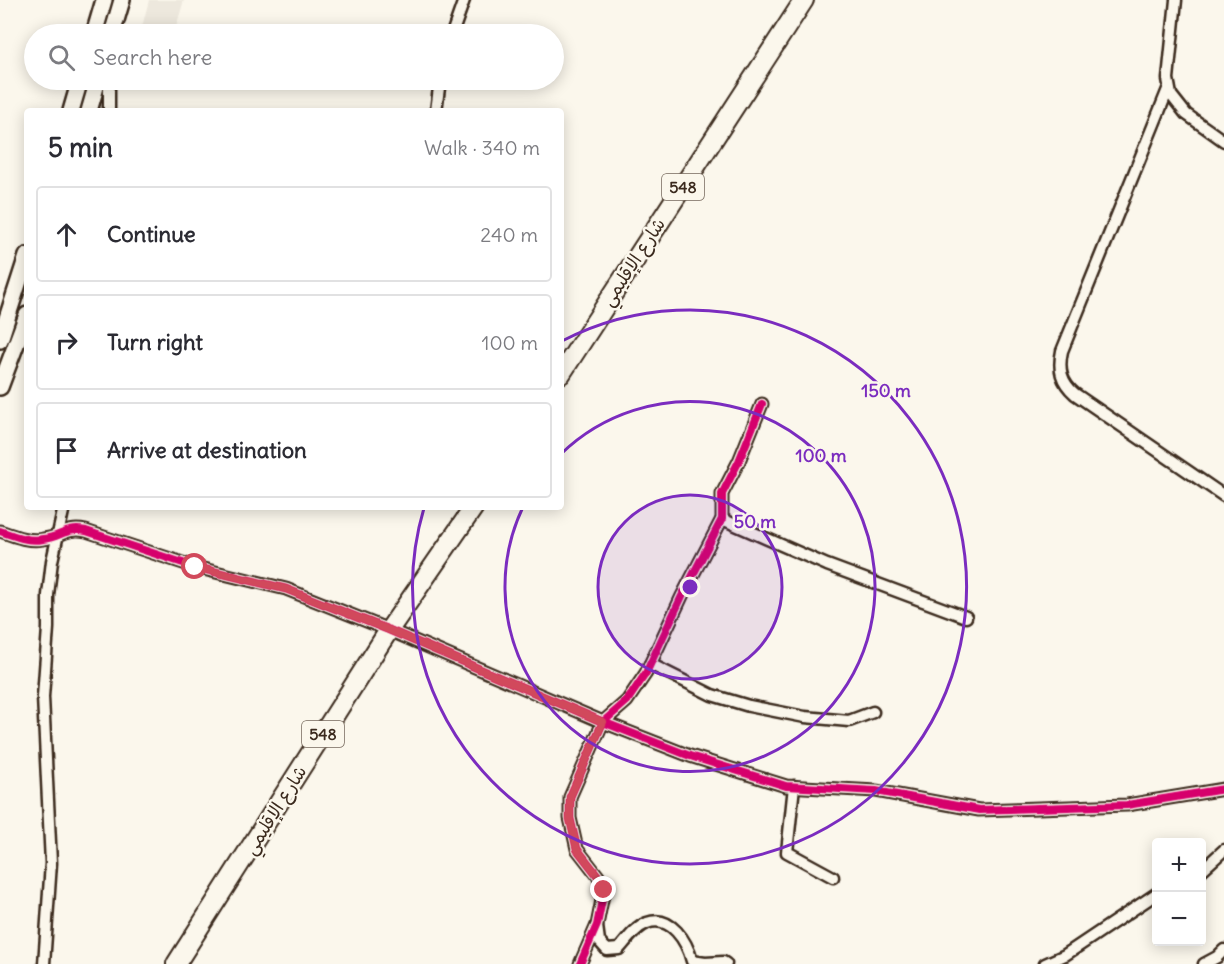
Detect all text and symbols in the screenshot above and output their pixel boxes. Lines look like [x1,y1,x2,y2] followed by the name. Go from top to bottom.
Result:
[24,24,564,90] search box
[45,41,78,74] icon: search
[93,43,212,71] text: Search here
[48,131,113,164] text: 5 min
[424,135,540,160] text: Walk · 340 m
[662,174,704,200] road number: 548
[596,213,674,313] street label: شارع الإقليمي
[50,218,83,251] icon: ahead
[107,220,196,248] text: Continue
[480,222,538,247] text: 240 m
[50,326,83,359] icon: right
[107,328,203,356] text: Turn right
[481,330,538,355] text: 100 m
[861,379,911,402] text: 150 m
[50,434,83,467] icon: arrive
[107,436,307,464] text: Arrive at destination
[796,444,847,467] text: 100 m
[734,510,776,533] text: 50 m
[181,553,207,579] route start
[680,577,700,597] centre of rings
[302,721,344,747] road number: 548
[239,761,316,861] street label: شارع الإقليمي
[1152,838,1206,946] map controls
[1152,838,1206,892] button: +
[590,876,616,902] route end
[1152,892,1206,946] button: −

